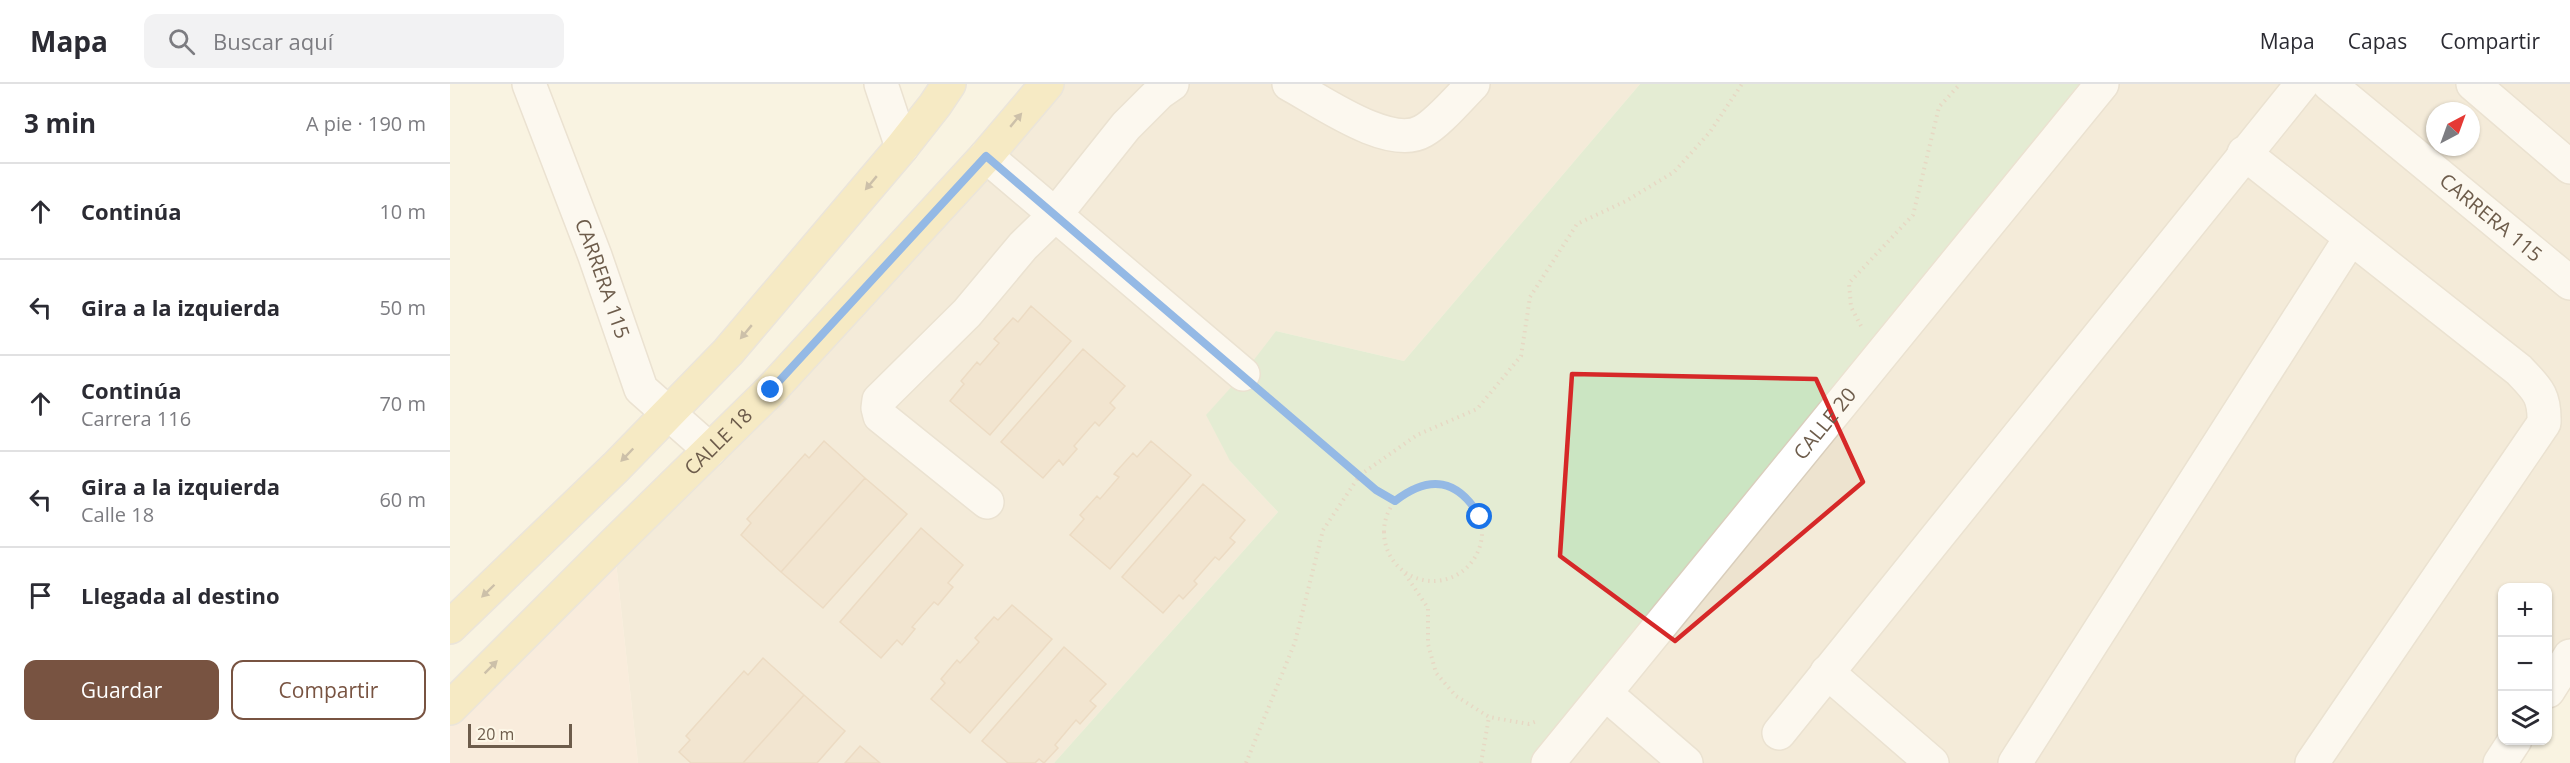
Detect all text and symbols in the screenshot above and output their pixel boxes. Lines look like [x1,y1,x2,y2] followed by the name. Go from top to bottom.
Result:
[144,14,564,68] search box
[30,22,108,60] text: Mapa
[165,25,198,58] icon: search
[213,26,333,56] text: Buscar aquí
[2260,27,2315,55] text: Mapa
[2348,27,2407,55] text: Capas
[2440,27,2540,55] text: Compartir
[2426,102,2480,156] north arrow
[24,105,96,141] text: 3 min
[306,110,426,137] text: A pie · 190 m
[1010,112,1023,128] one-way arrow
[2434,167,2548,268] street label: CARRERA 115
[865,175,878,191] one-way arrow
[24,195,57,228] icon: ahead
[81,196,182,226] text: Continúa
[379,198,426,225] text: 10 m
[569,215,637,342] street label: CARRERA 115
[24,291,57,324] icon: left
[81,292,280,322] text: Gira a la izquierda
[379,294,426,321] text: 50 m
[739,324,752,340] one-way arrow
[81,375,182,405] text: Continúa
[757,376,783,402] route end
[1787,382,1862,465] street label: CALLE 20
[24,387,57,420] icon: ahead
[379,390,426,417] text: 70 m
[678,402,758,481] street label: CALLE 18
[81,405,191,432] text: Carrera 116
[621,447,635,461] one-way arrow
[81,471,280,501] text: Gira a la izquierda
[24,483,57,516] icon: left
[379,486,426,513] text: 60 m
[81,501,154,528] text: Calle 18
[1466,503,1492,529] route start
[24,579,57,612] icon: arrive
[81,580,280,610] text: Llegada al destino
[481,583,495,597] one-way arrow
[2498,583,2552,745] map controls
[2498,583,2552,637] button: +
[2498,637,2552,691] button: −
[24,660,219,720] button: Guardar
[231,660,426,720] button: Compartir
[484,660,498,674] one-way arrow
[2498,691,2552,745] button: layers
[468,721,572,748] scale bar
[477,723,514,745] text: 20 m

